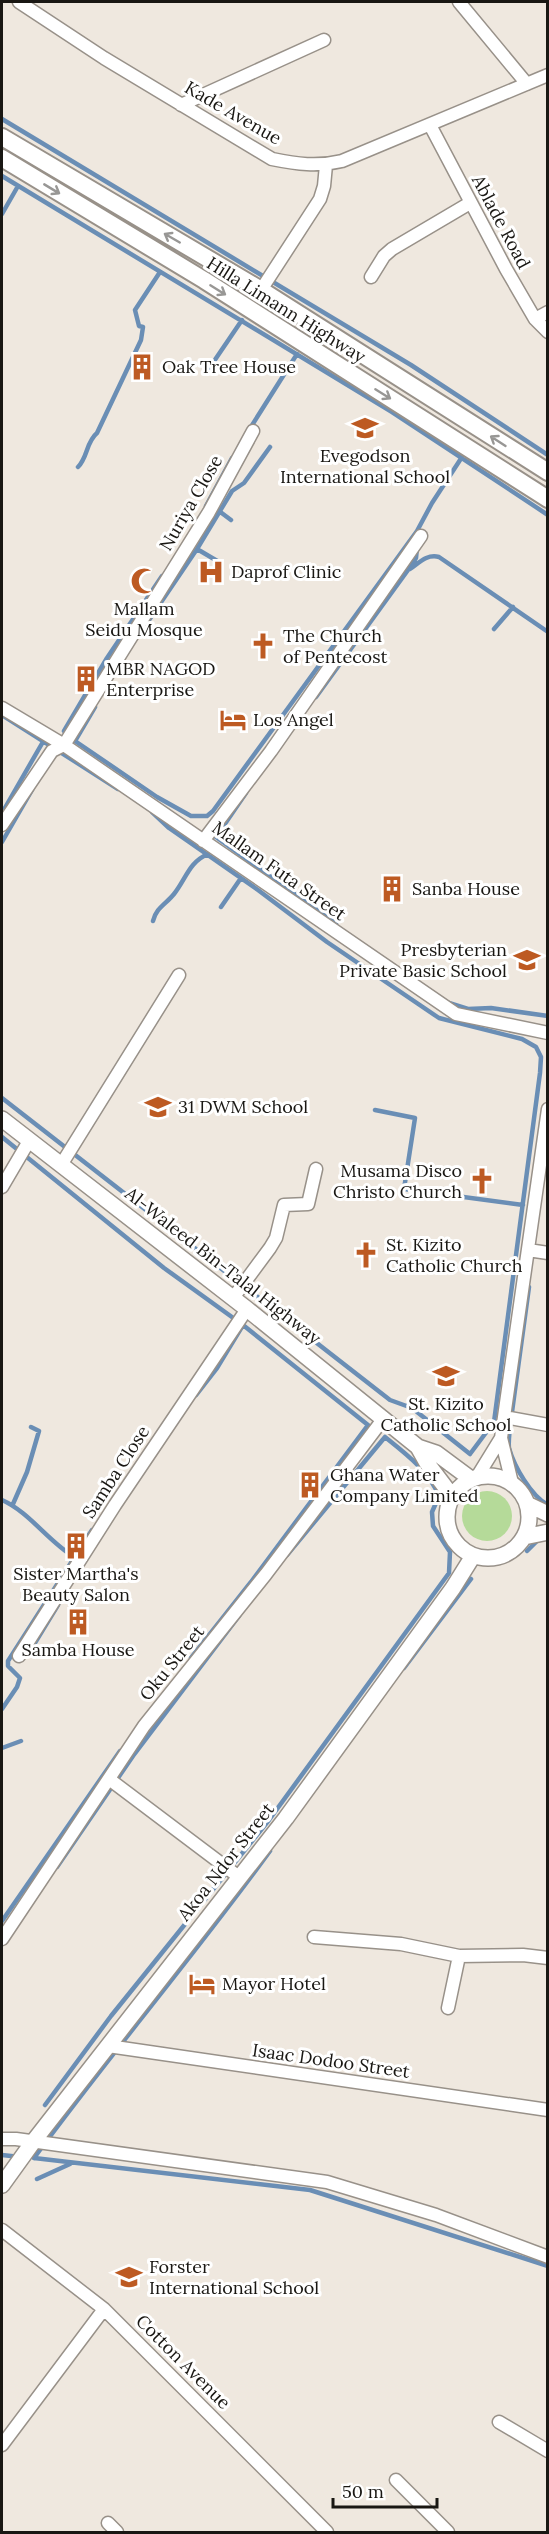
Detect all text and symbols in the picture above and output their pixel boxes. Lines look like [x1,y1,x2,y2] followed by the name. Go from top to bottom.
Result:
[181,76,286,150] street label: Kade Avenue
[467,170,536,273] street label: Ablade Road
[43,183,60,195] one-way arrow
[164,232,181,244] one-way arrow
[203,251,370,368] street label: Hilla Limann Highway
[209,284,226,296] one-way arrow
[127,352,157,382] building icon: Oak Tree House
[162,355,296,378] place label: Oak Tree House
[374,389,391,401] one-way arrow
[350,413,380,443] school or university icon: Evegodson International School
[490,435,507,447] one-way arrow
[280,444,450,488] place label: Evegodson International School
[154,451,227,555] street label: Nuriya Close
[196,557,226,587] hospital icon: Daprof Clinic
[231,560,341,583] place label: Daprof Clinic
[129,566,159,596] mosque icon: Mallam Seidu Mosque
[85,597,203,641] place label: Mallam Seidu Mosque
[283,624,387,668] place label: The Church of Pentecost
[248,631,278,661] church icon: The Church of Pentecost
[106,657,216,701] place label: MBR NAGOD Enterprise
[71,664,101,694] building icon: MBR NAGOD Enterprise
[218,705,248,735] hotel icon: Los Angel
[253,708,334,731] place label: Los Angel
[208,816,351,925] street label: Mallam Futa Street
[377,874,407,904] building icon: Sanba House
[412,877,520,900] place label: Sanba House
[339,938,507,982] place label: Presbyterian Private Basic School
[512,945,542,975] school or university icon: Presbyterian Private Basic School
[143,1092,173,1122] school or university icon: 31 DWM School
[178,1095,308,1118] place label: 31 DWM School
[333,1159,462,1203] place label: Musama Disco Christo Church
[467,1166,497,1196] church icon: Musama Disco Christo Church
[120,1181,326,1350] street label: Al-Waleed Bin-Talal Highway
[386,1233,523,1277] place label: St. Kizito Catholic Church
[351,1240,381,1270] church icon: St. Kizito Catholic Church
[431,1361,461,1391] school or university icon: St. Kizito Catholic School
[381,1392,512,1436] place label: St. Kizito Catholic School
[77,1421,154,1523] street label: Samba Close
[330,1463,479,1507] place label: Ghana Water Company Limited
[295,1470,325,1500] building icon: Ghana Water Company Limited
[61,1531,91,1561] building icon: Sister Martha's Beauty Salon
[13,1562,139,1606] place label: Sister Martha's Beauty Salon
[63,1607,93,1637] building icon: Samba House
[134,1620,209,1705] street label: Oku Street
[21,1638,135,1661] place label: Samba House
[172,1798,279,1926] street label: Akoa Ndor Street
[187,1969,217,1999] hotel icon: Mayor Hotel
[222,1972,326,1995] place label: Mayor Hotel
[251,2038,411,2083] street label: Isaac Dodoo Street
[149,2255,319,2299] place label: Forster International School
[114,2262,144,2292] school or university icon: Forster International School
[131,2309,236,2414] street label: Cotton Avenue
[333,2471,436,2509] scale bar
[342,2480,384,2503] text: 50 m

